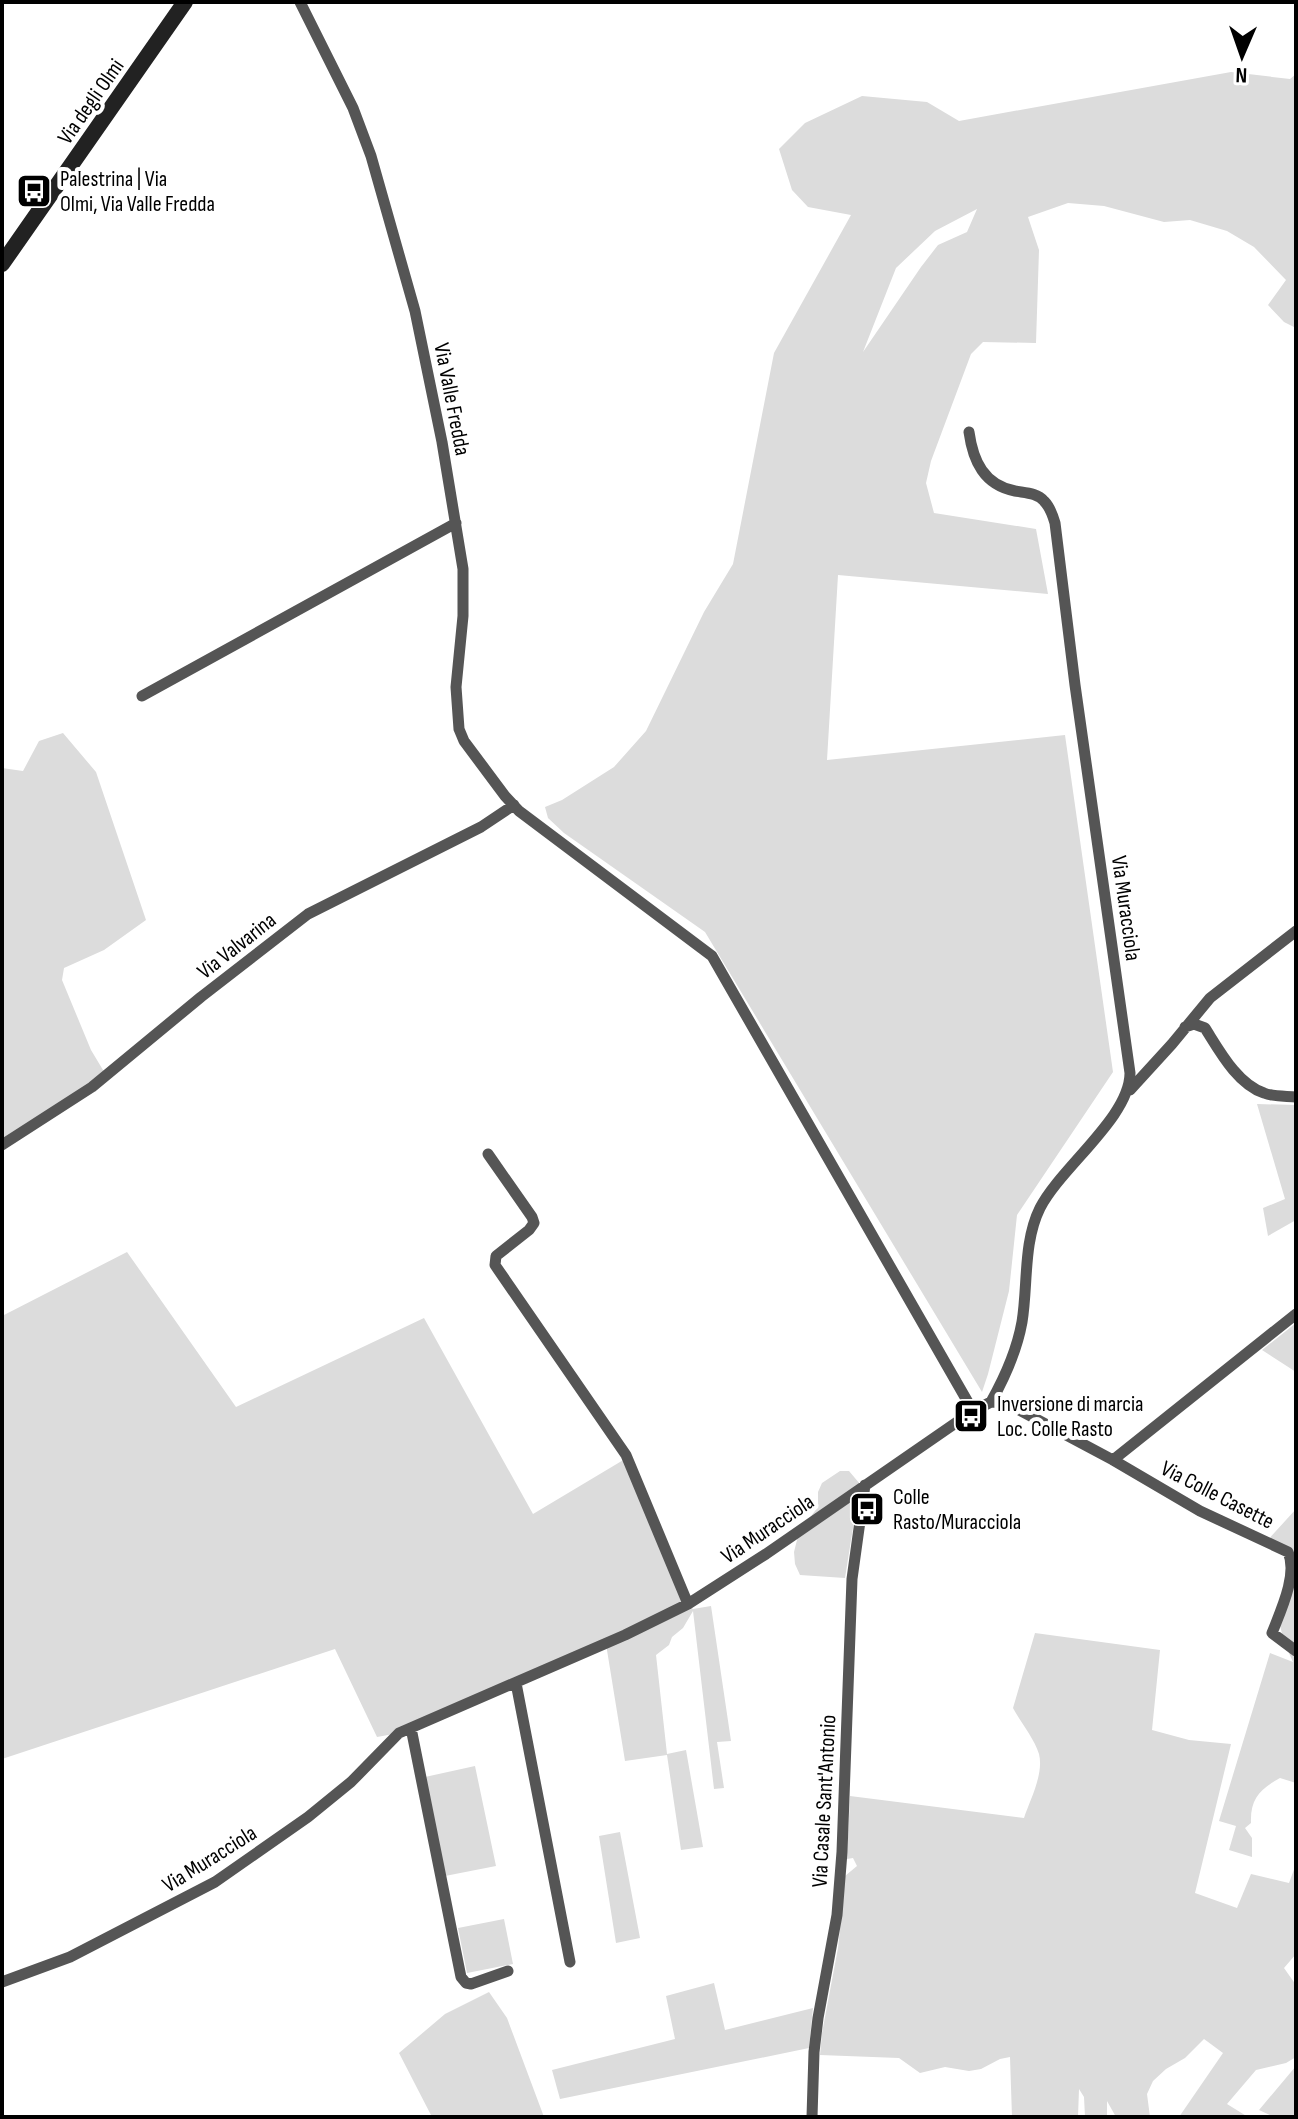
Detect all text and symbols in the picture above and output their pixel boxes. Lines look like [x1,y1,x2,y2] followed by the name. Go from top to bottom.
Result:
[1202,16,1282,96] north arrow
[52,54,130,150] street label: Via degli Olmi
[1235,61,1248,88] text: N
[60,166,215,218] place label: Palestrina | Via Olmi, Via Valle Fredda
[15,172,53,210] bus stop icon: Palestrina | Via Olmi, Via Valle Fredda
[427,341,476,458] street label: Via Valle Fredda
[1105,854,1146,963] street label: Via Muracciola
[192,907,282,985] street label: Via Valvarina
[997,1391,1144,1443] place label: Inversione di marcia Loc. Colle Rasto
[952,1397,990,1435] bus stop icon: Inversione di marcia Loc. Colle Rasto
[1156,1455,1279,1535] street label: Via Colle Casette
[893,1484,1021,1536] place label: Colle Rasto/Muracciola
[716,1488,819,1570] street label: Via Muracciola
[848,1490,886,1528] bus stop icon: Colle Rasto/Muracciola
[806,1714,843,1888] street label: Via Casale Sant'Antonio
[158,1820,262,1899] street label: Via Muracciola

